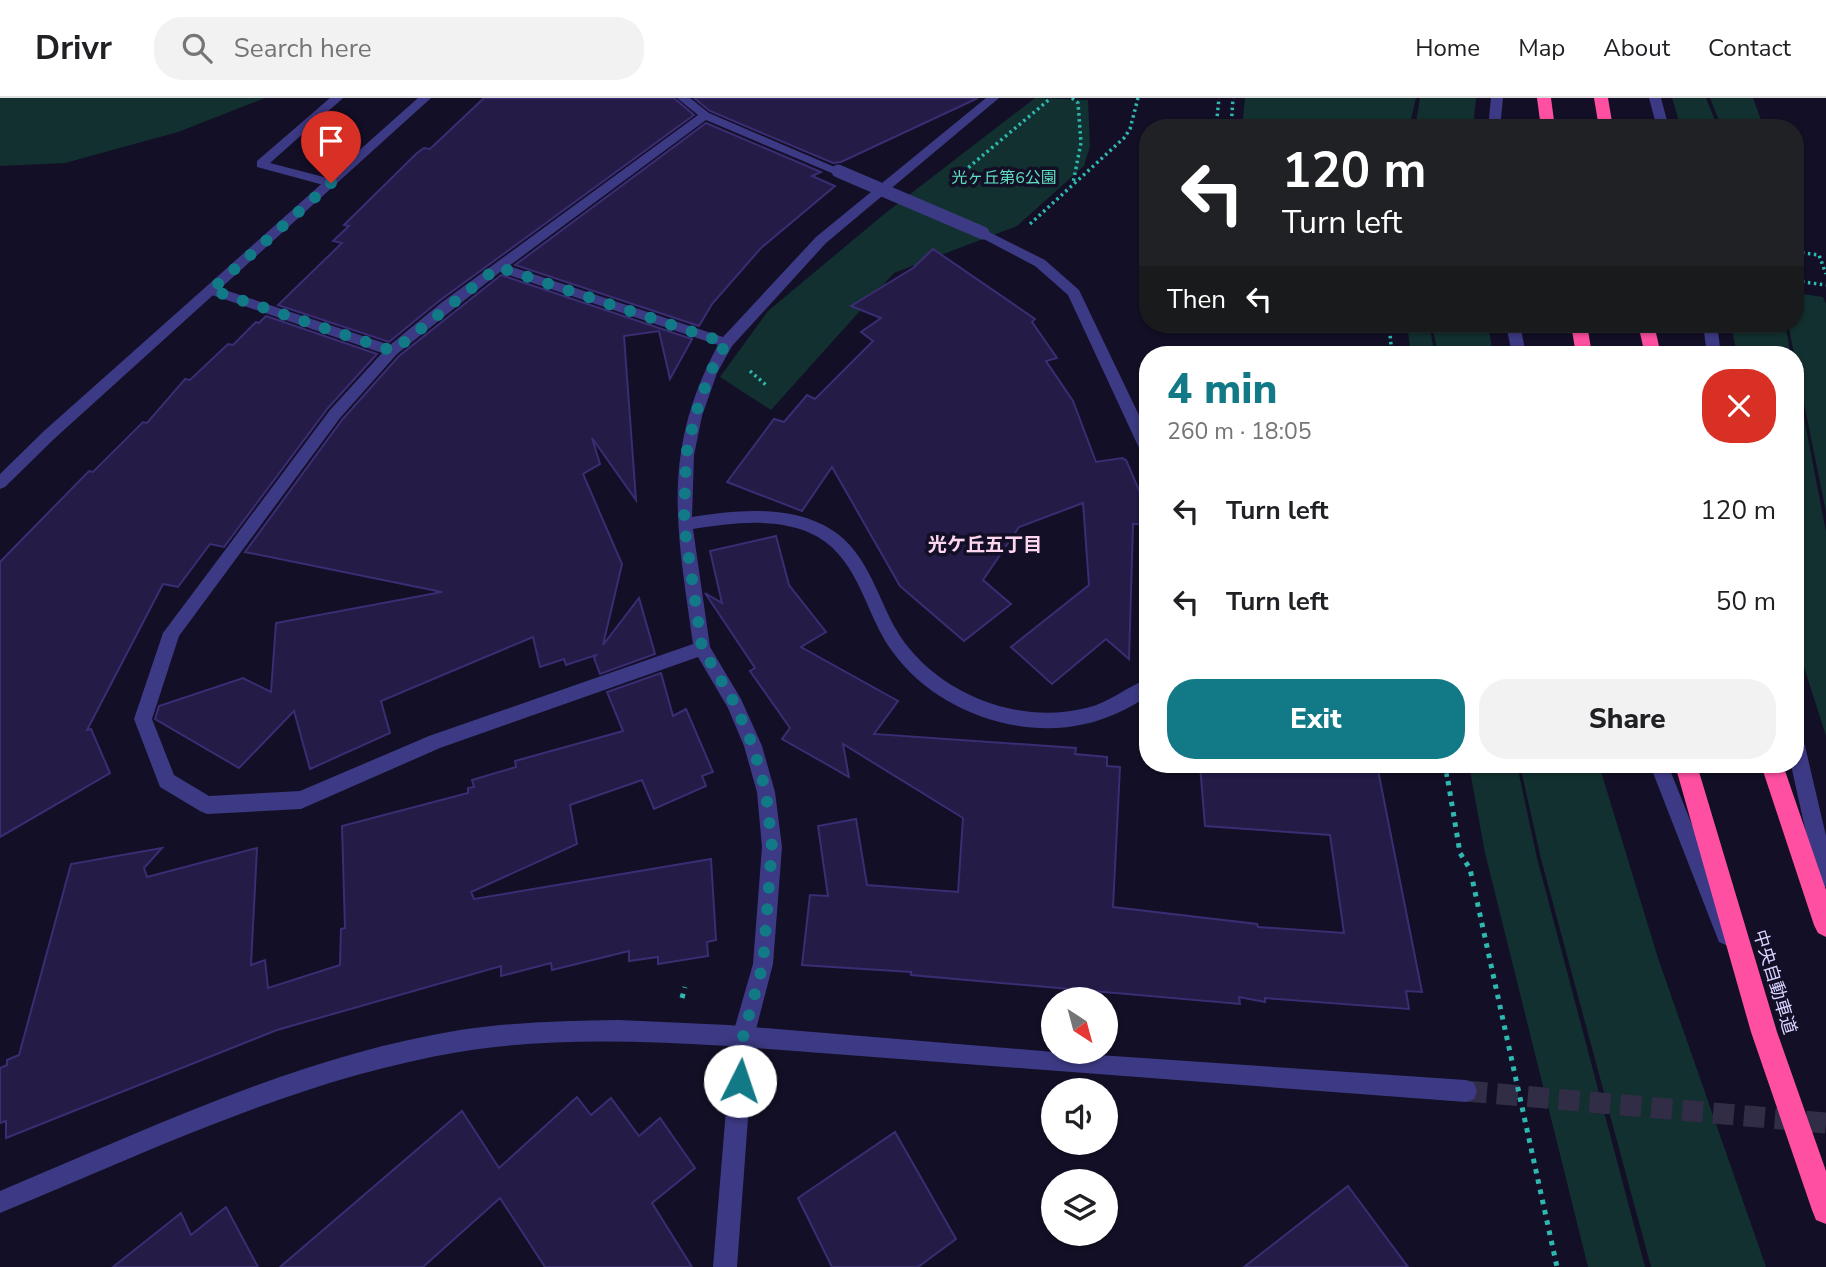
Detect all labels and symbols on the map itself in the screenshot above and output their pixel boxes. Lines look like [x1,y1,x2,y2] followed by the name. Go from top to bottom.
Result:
[301,111,361,183] pin
[951,167,1057,189] park label: 光ヶ丘第6公園
[928,532,1042,558] district label: 光ケ丘五丁目
[1748,927,1802,1037] street label: 中央自動車道
[1041,987,1118,1064] north arrow
[703,1044,777,1118] position arrow

